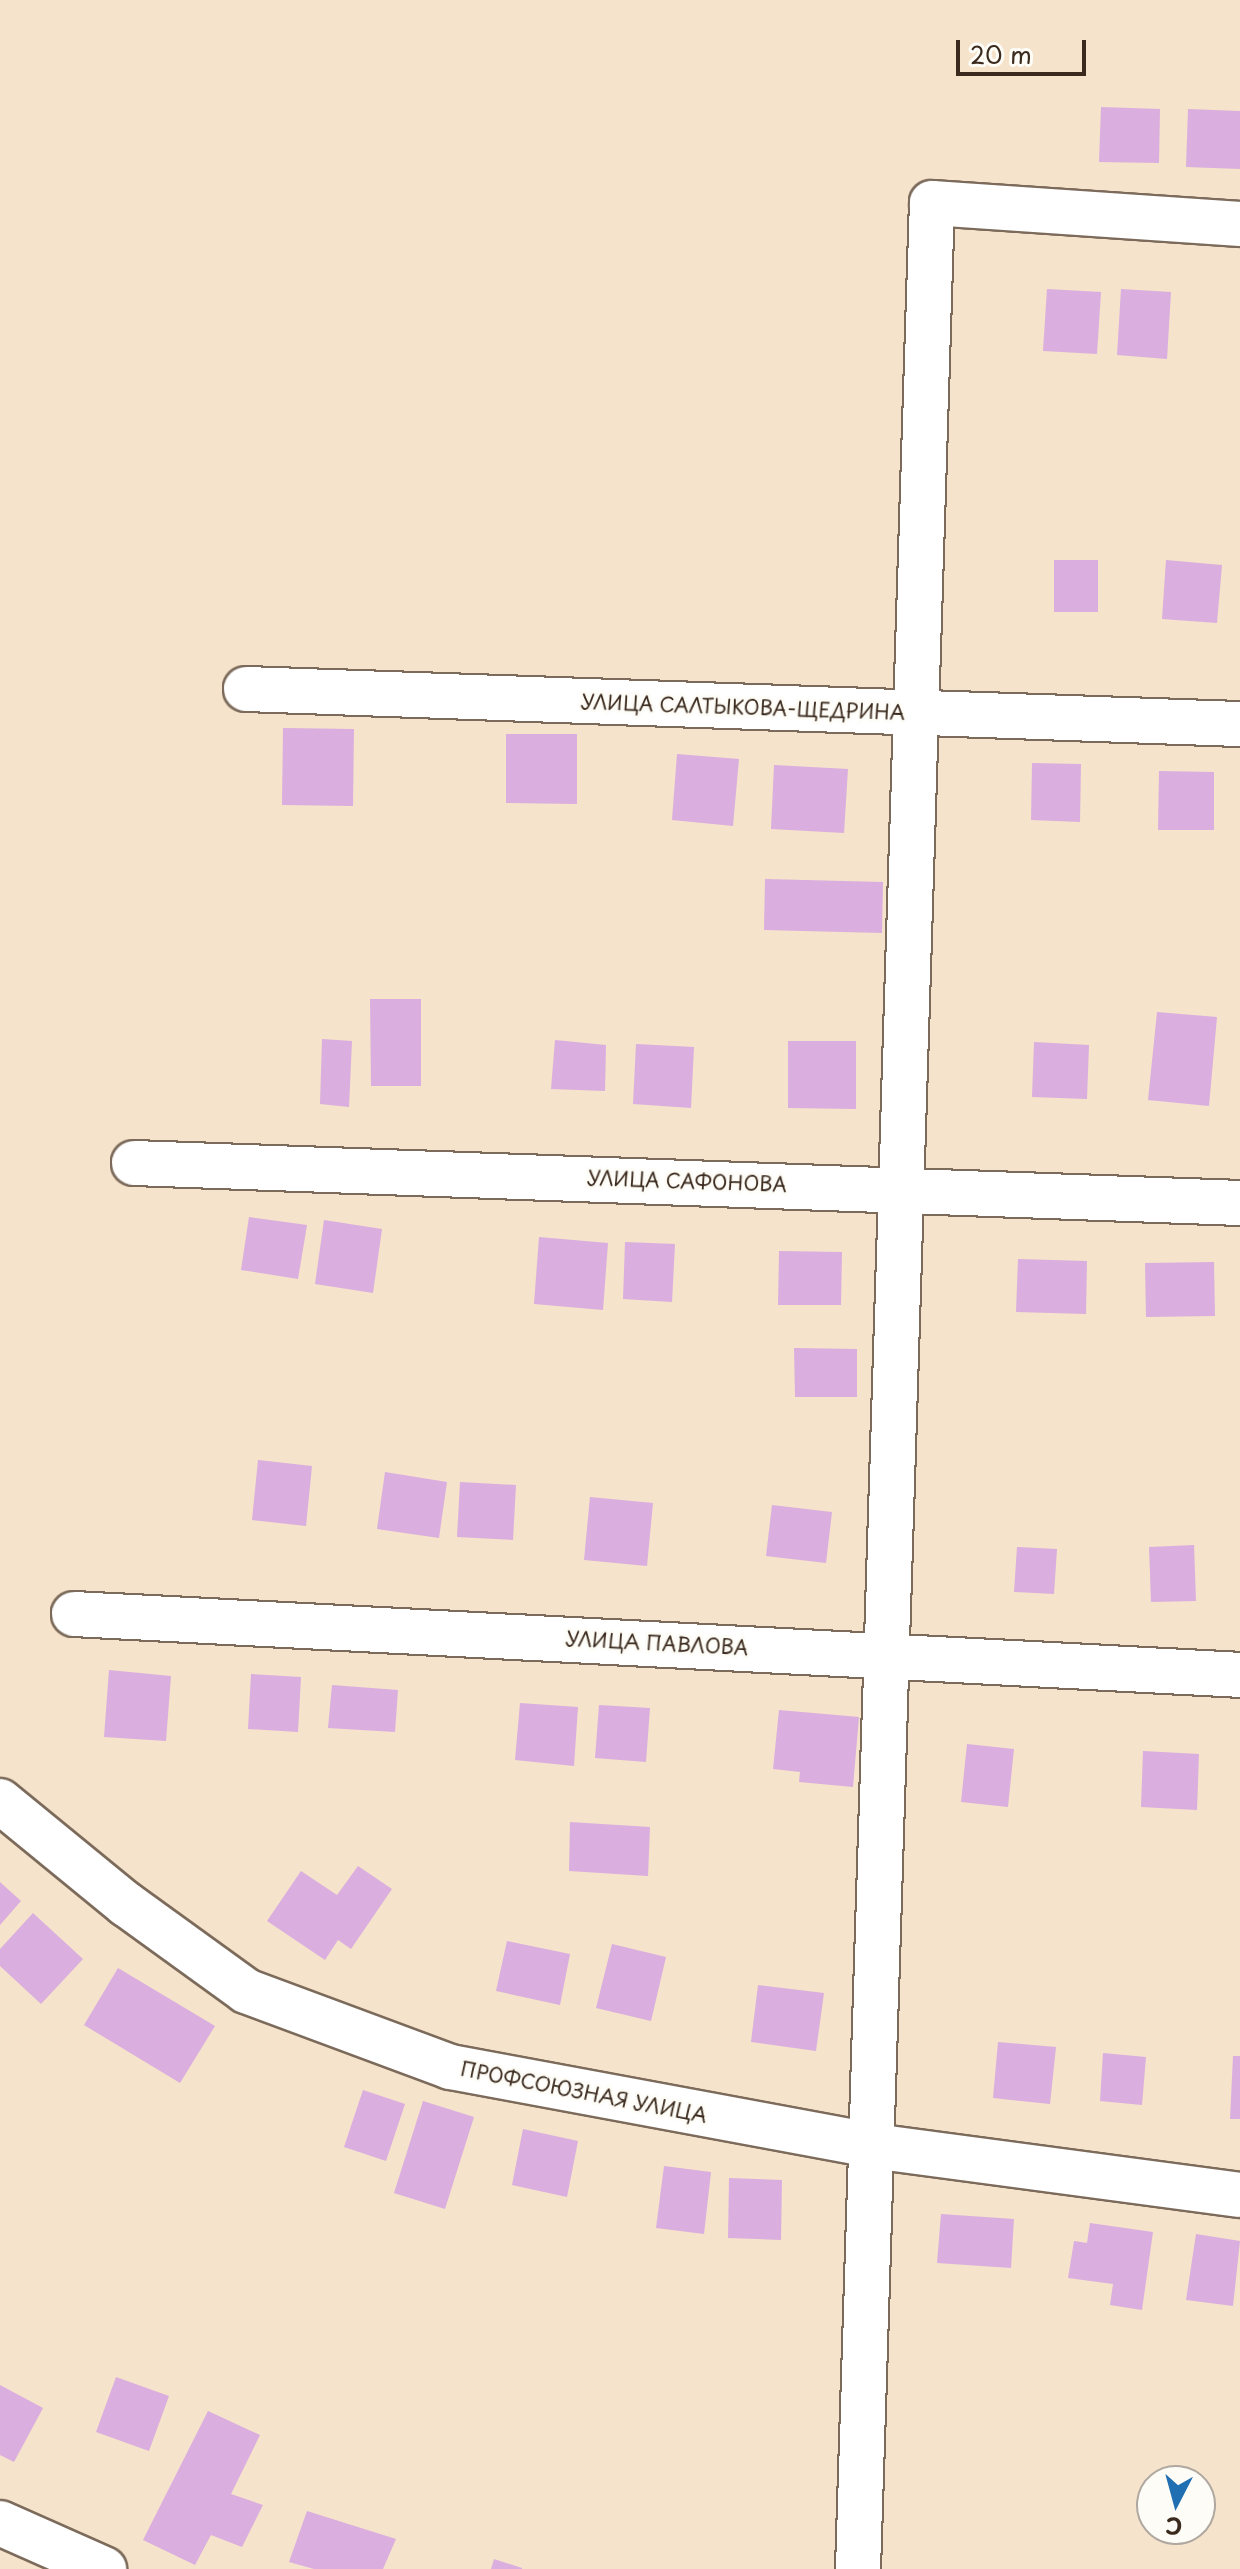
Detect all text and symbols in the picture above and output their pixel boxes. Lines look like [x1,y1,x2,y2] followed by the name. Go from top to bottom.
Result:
[960,24,1090,74] scale bar
[970,36,1032,72] text: 20 m
[579,689,907,725] street label: УЛИЦА САЛТЫКОВА-ЩЕДРИНА
[586,1165,788,1197] street label: УЛИЦА САФОНОВА
[565,1626,749,1660] street label: УЛИЦА ПАВЛОВА
[459,2056,709,2128] street label: ПРОФСОЮЗНАЯ УЛИЦА
[1136,2465,1216,2545] north arrow
[1164,2510,1184,2545] text: С

